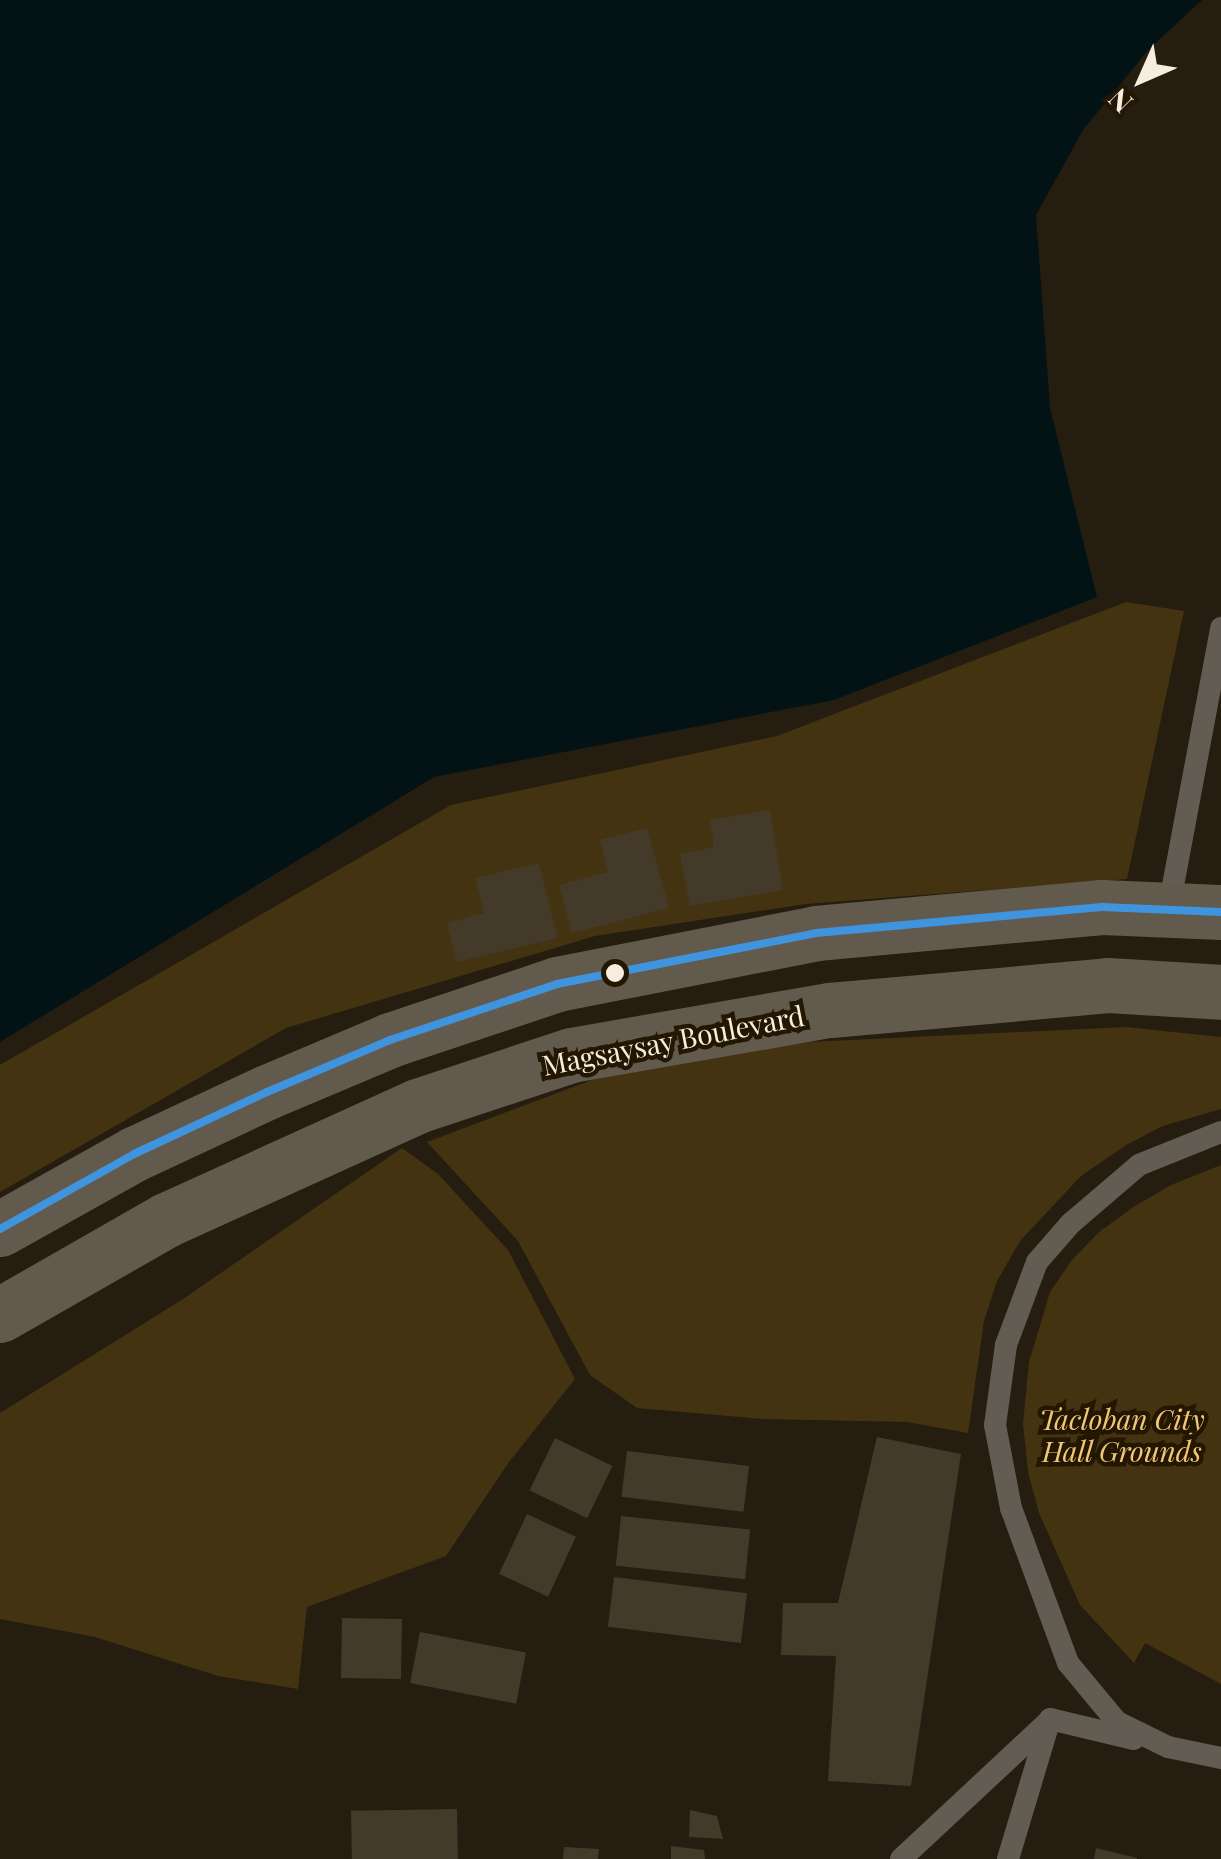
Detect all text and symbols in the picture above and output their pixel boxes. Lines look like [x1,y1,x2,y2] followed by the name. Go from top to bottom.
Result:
[1091,30,1191,130] north arrow
[1099,81,1140,122] text: N
[605,963,625,983] unlabelled marker
[539,998,807,1082] street label: Magsaysay Boulevard
[1039,1402,1205,1468] park label: Tacloban City Hall Grounds

